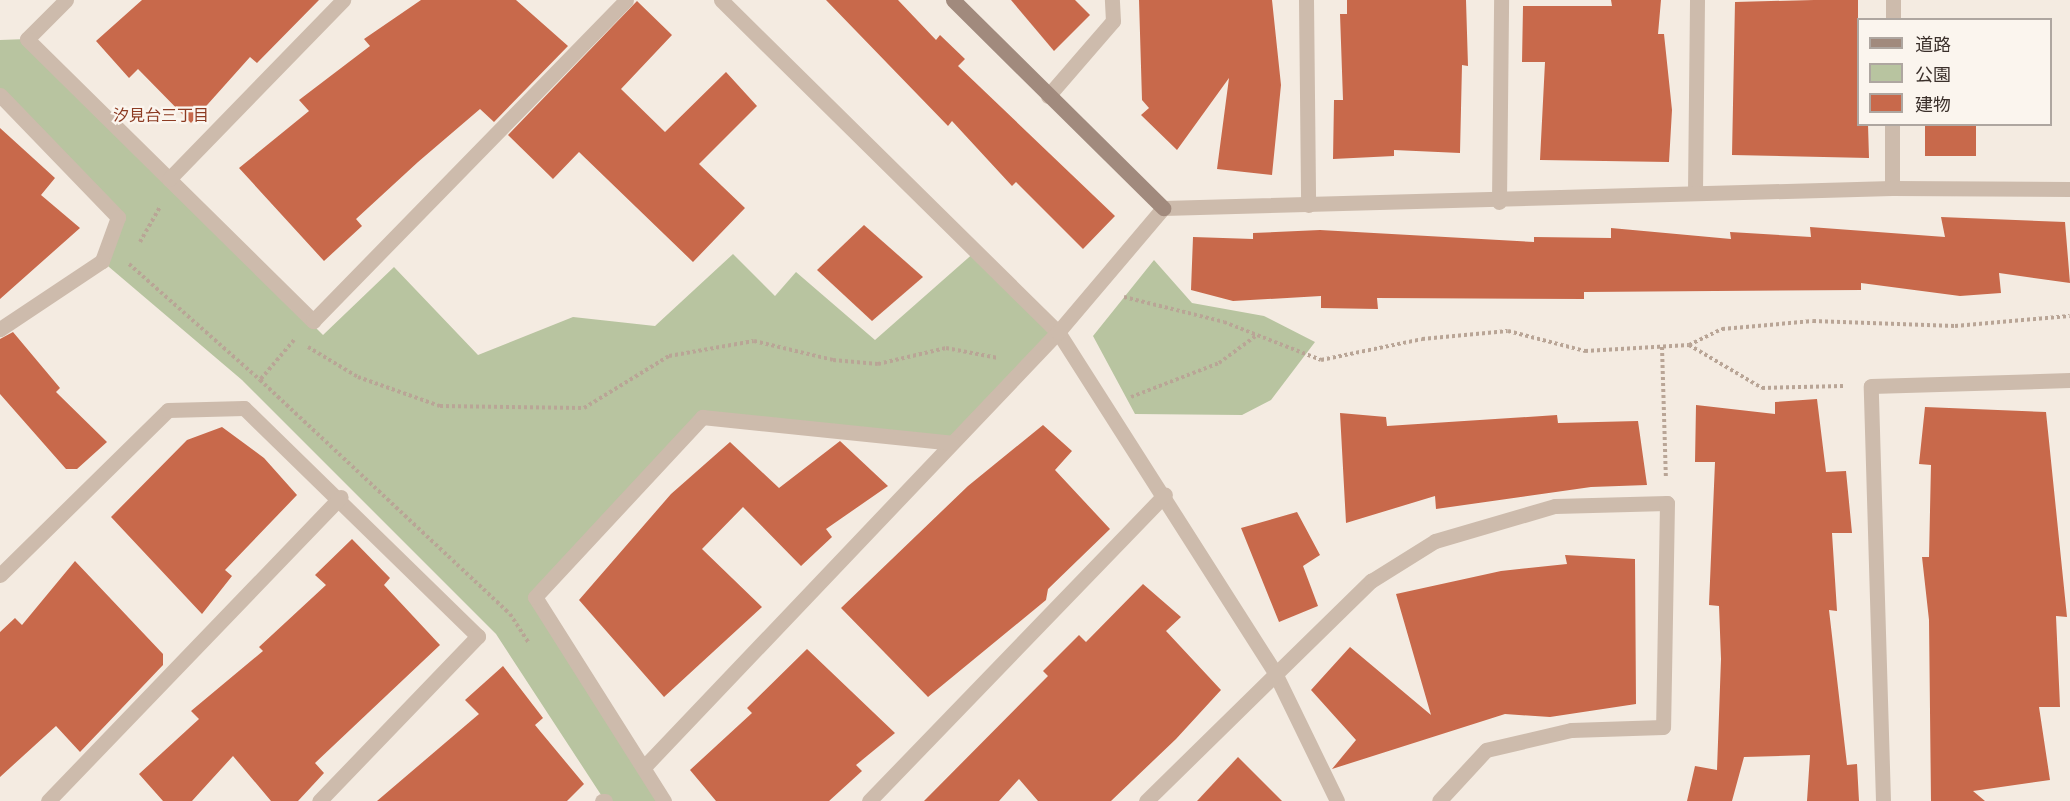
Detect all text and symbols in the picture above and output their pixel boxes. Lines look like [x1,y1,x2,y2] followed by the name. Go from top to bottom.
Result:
[1857,18,2052,126] legend
[1915,34,1951,56] text: 道路
[1915,64,1951,86] text: 公園
[1915,94,1951,116] text: 建物
[113,106,209,126] district label: 汐見台三丁目

